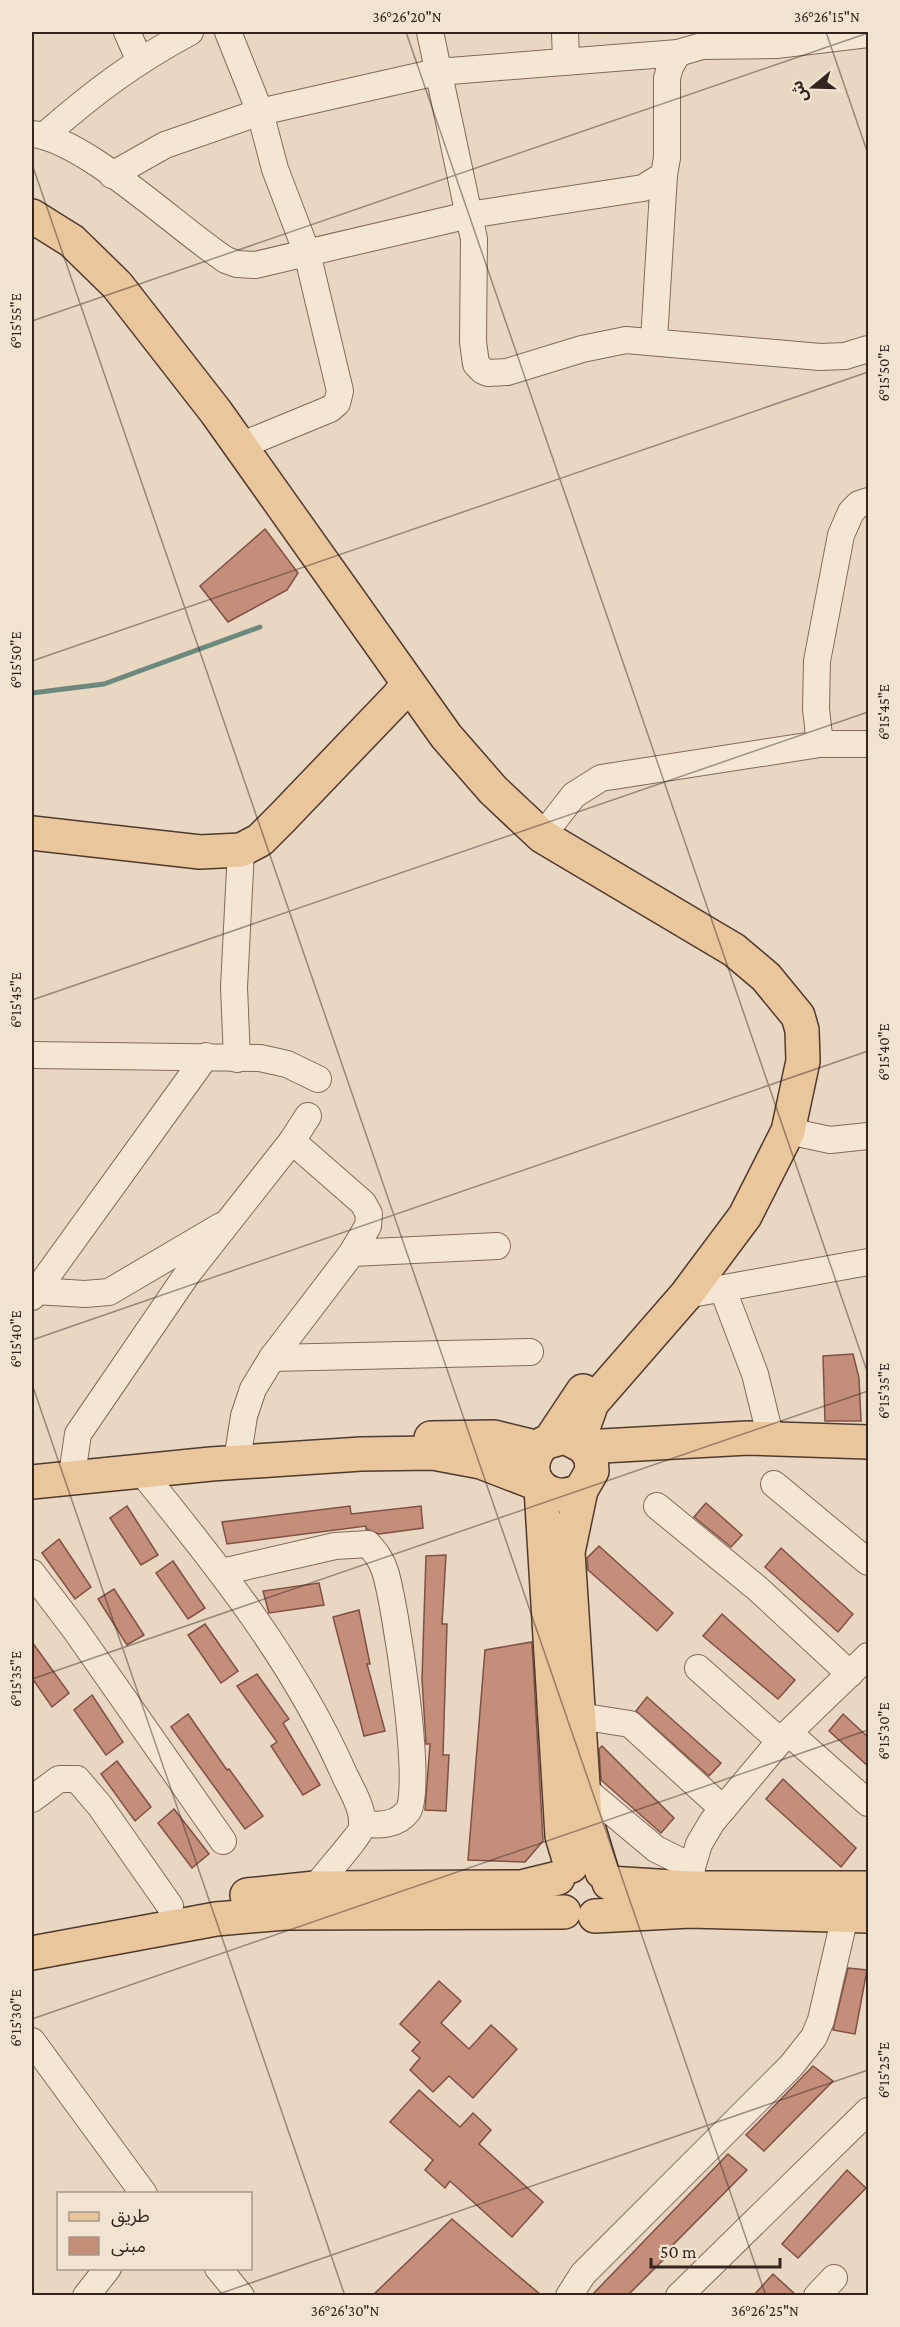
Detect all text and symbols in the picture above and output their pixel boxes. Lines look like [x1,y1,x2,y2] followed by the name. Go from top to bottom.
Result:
[372,9,442,25] text: 36°26'20"N
[794,9,860,25] text: 36°26'15"N
[783,57,843,117] north arrow
[788,78,812,105] text: ش
[8,293,24,349] text: 6°15'55"E
[876,344,892,402] text: 6°15'50"E
[8,631,24,689] text: 6°15'50"E
[876,684,892,740] text: 6°15'45"E
[8,972,24,1028] text: 6°15'45"E
[876,1023,892,1081] text: 6°15'40"E
[8,1310,24,1368] text: 6°15'40"E
[876,1363,892,1419] text: 6°15'35"E
[8,1651,24,1707] text: 6°15'35"E
[876,1702,892,1760] text: 6°15'30"E
[8,1989,24,2047] text: 6°15'30"E
[876,2042,892,2098] text: 6°15'25"E
[57,2192,252,2270] legend
[111,2206,150,2227] text: طريق
[651,2231,780,2269] scale bar
[111,2236,146,2257] text: مبنى
[660,2242,697,2262] text: 50 m
[311,2303,379,2319] text: 36°26'30"N
[731,2303,799,2319] text: 36°26'25"N

